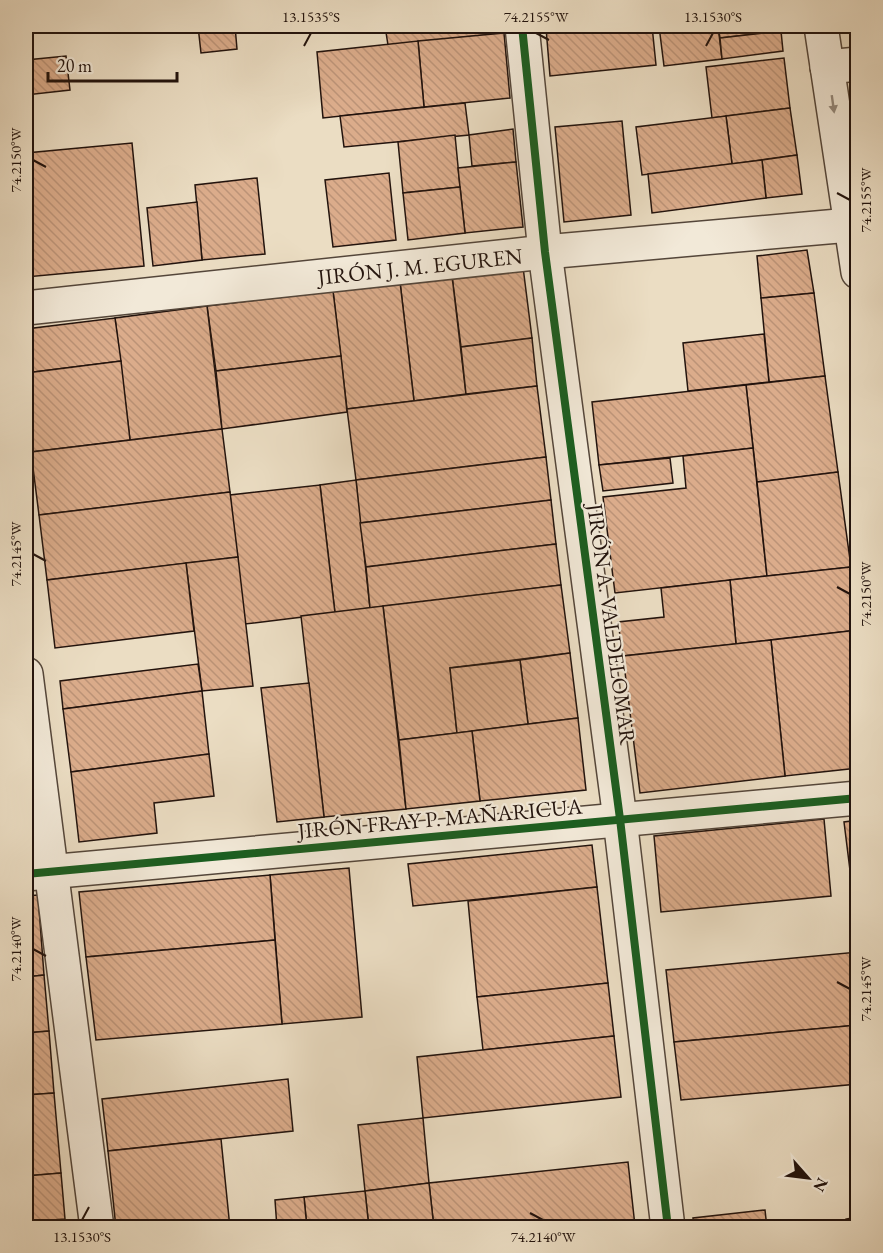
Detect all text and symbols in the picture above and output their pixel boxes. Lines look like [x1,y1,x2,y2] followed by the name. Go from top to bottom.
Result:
[282,7,340,26] text: 13.1535°S
[504,7,569,26] text: 74.2155°W
[684,7,742,26] text: 13.1530°S
[48,45,177,83] scale bar
[57,54,92,77] text: 20 m
[828,95,837,114] one-way arrow
[6,127,25,192] text: 74.2150°W
[856,167,875,232] text: 74.2155°W
[314,241,524,292] street label: JIRÓN J. M. EGUREN
[580,500,643,747] street label: JIRÓN A. VALDELOMAR
[6,521,25,586] text: 74.2145°W
[856,561,875,626] text: 74.2150°W
[294,792,584,846] street label: JIRÓN FRAY P. MAÑARICUA
[6,916,25,981] text: 74.2140°W
[856,956,875,1021] text: 74.2145°W
[778,1148,838,1208] north arrow
[808,1174,833,1195] text: N
[53,1227,111,1246] text: 13.1530°S
[511,1227,576,1246] text: 74.2140°W

